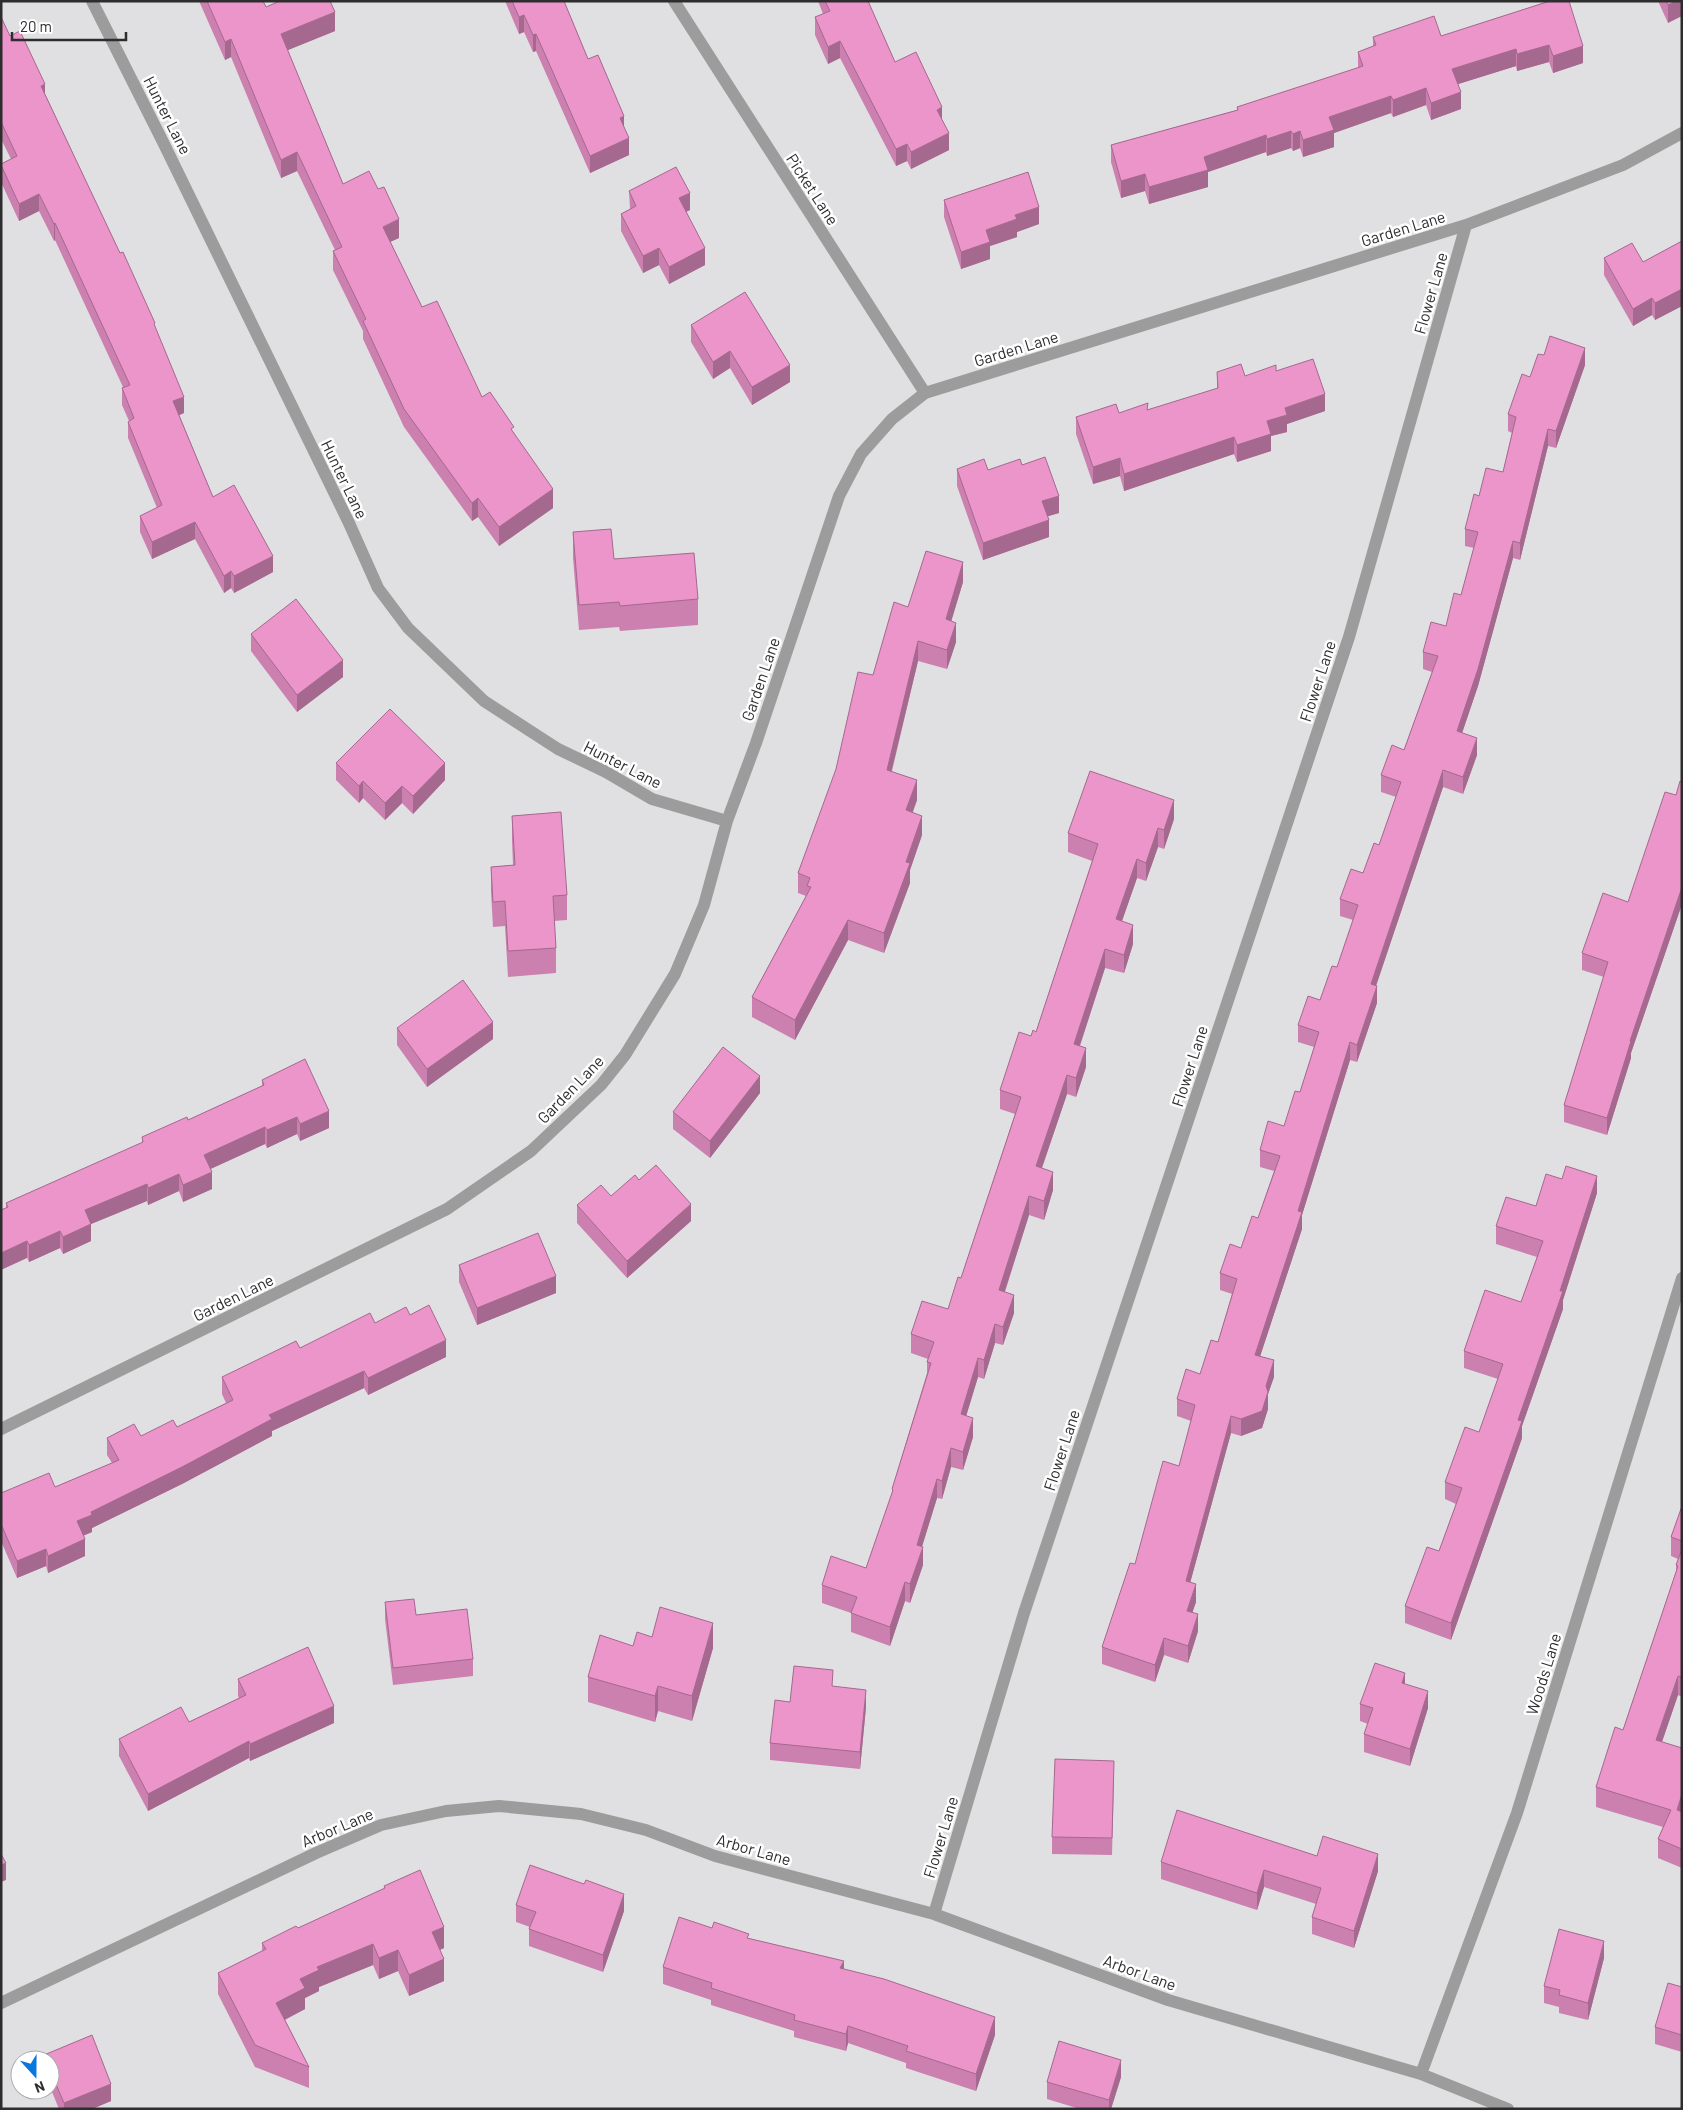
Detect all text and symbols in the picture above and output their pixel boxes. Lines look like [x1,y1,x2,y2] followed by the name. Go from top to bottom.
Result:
[12,10,126,42] scale bar
[20,17,52,35] text: 20 m
[140,73,196,157] street label: Hunter Lane
[783,150,843,228] street label: Picket Lane
[1359,206,1447,250] street label: Garden Lane
[1409,250,1451,336] street label: Flower Lane
[972,326,1060,370] street label: Garden Lane
[318,437,372,521] street label: Hunter Lane
[737,635,783,723] street label: Garden Lane
[1295,638,1339,724] street label: Flower Lane
[581,736,665,792] street label: Hunter Lane
[1167,1023,1211,1109] street label: Flower Lane
[533,1051,607,1127] street label: Garden Lane
[190,1269,276,1325] street label: Garden Lane
[1039,1407,1083,1493] street label: Flower Lane
[1522,1631,1564,1717] street label: Woods Lane
[919,1794,961,1880] street label: Flower Lane
[298,1803,376,1851] street label: Arbor Lane
[715,1829,793,1869] street label: Arbor Lane
[1101,1950,1179,1994] street label: Arbor Lane
[10,2050,60,2100] north arrow
[32,2078,47,2097] text: N

